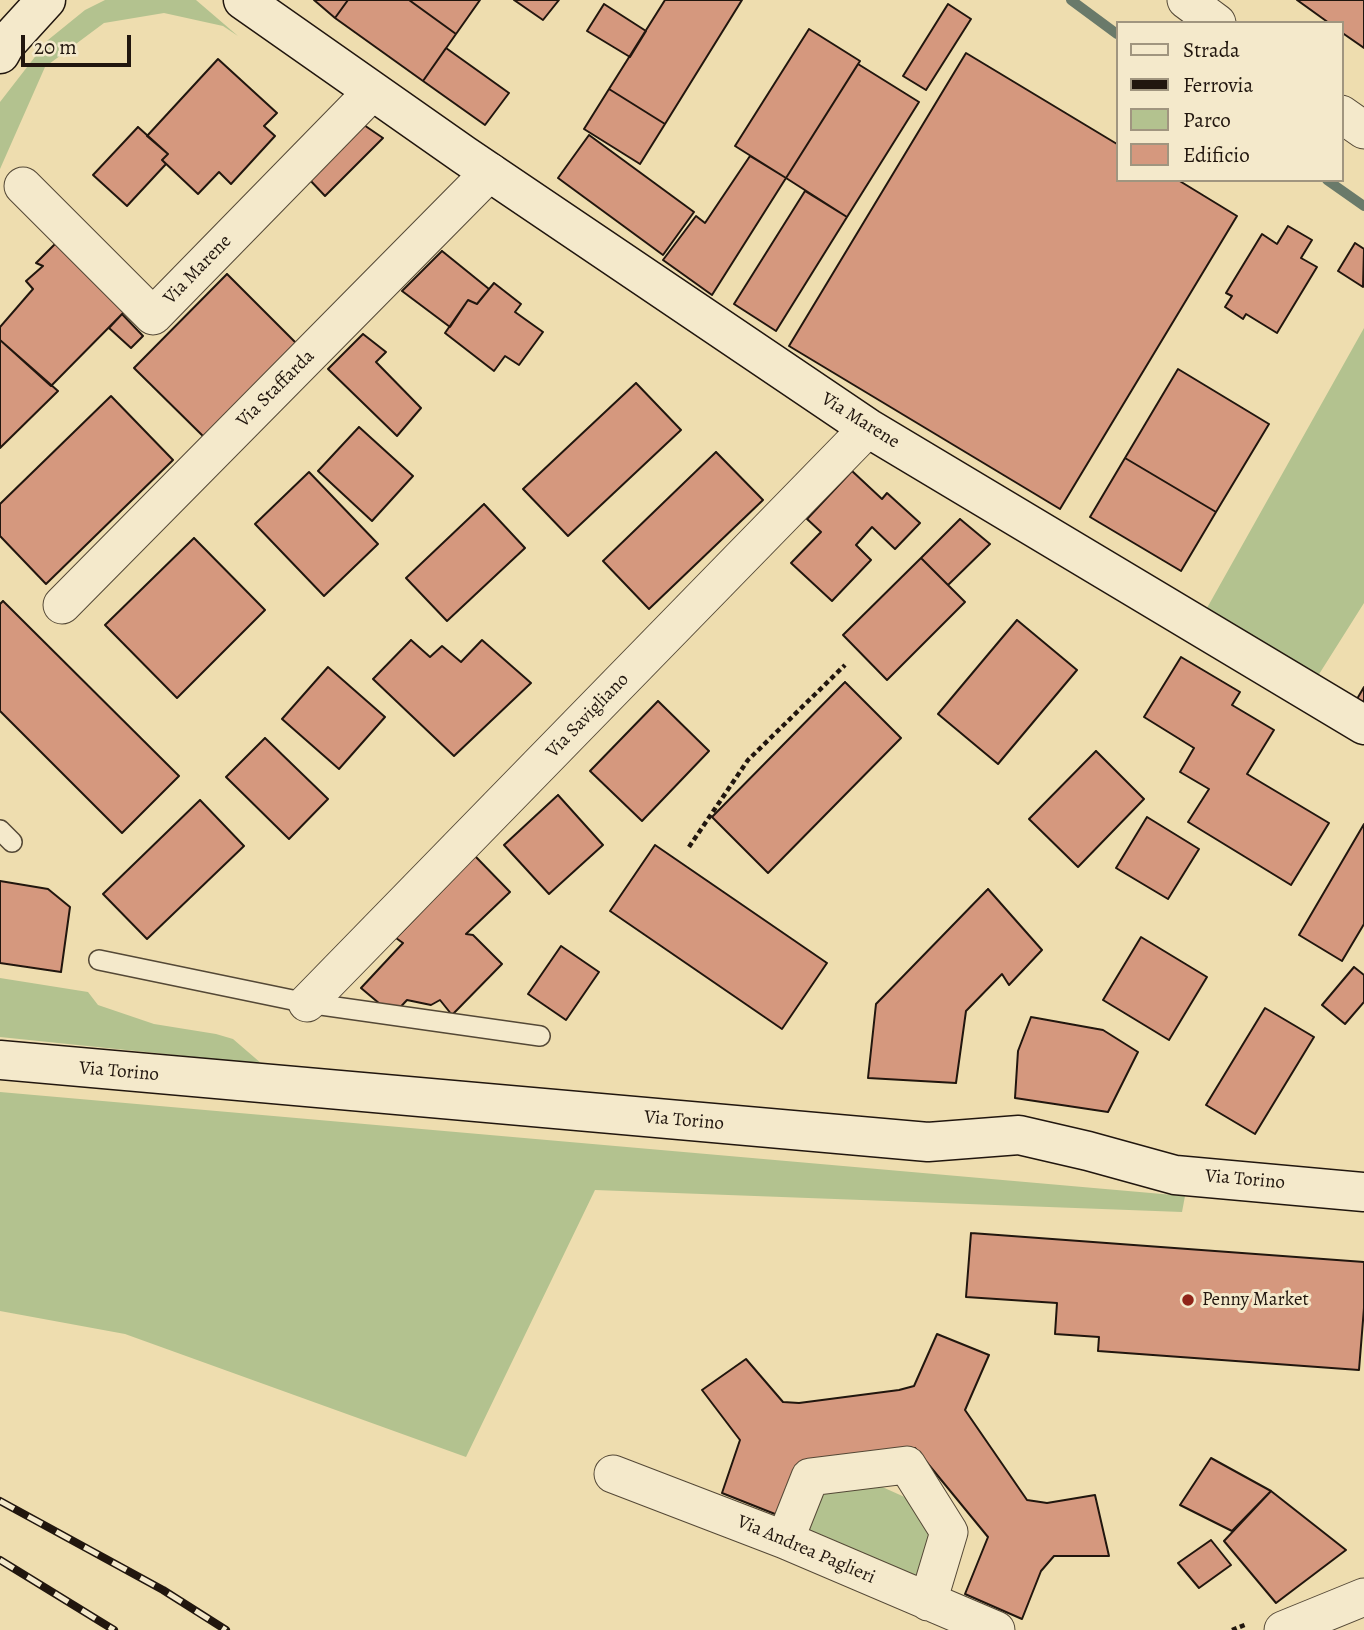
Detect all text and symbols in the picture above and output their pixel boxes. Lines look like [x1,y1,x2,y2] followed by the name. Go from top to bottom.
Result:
[24,21,135,65] scale bar
[1116,21,1343,182] legend
[34,33,77,61] text: 20 m
[1183,36,1240,64] text: Strada
[1183,71,1253,99] text: Ferrovia
[1183,106,1231,134] text: Parco
[1183,141,1250,169] text: Edificio
[159,230,237,310] street label: Via Marene
[232,345,320,433] street label: Via Staffarda
[817,388,903,454] street label: Via Marene
[542,669,634,763] street label: Via Savigliano
[78,1057,160,1087] street label: Via Torino
[643,1106,725,1136] street label: Via Torino
[1204,1165,1286,1195] street label: Via Torino
[1202,1289,1309,1311] place label: Penny Market
[1180,1292,1196,1308] marker: Penny Market
[733,1511,879,1589] street label: Via Andrea Paglieri

